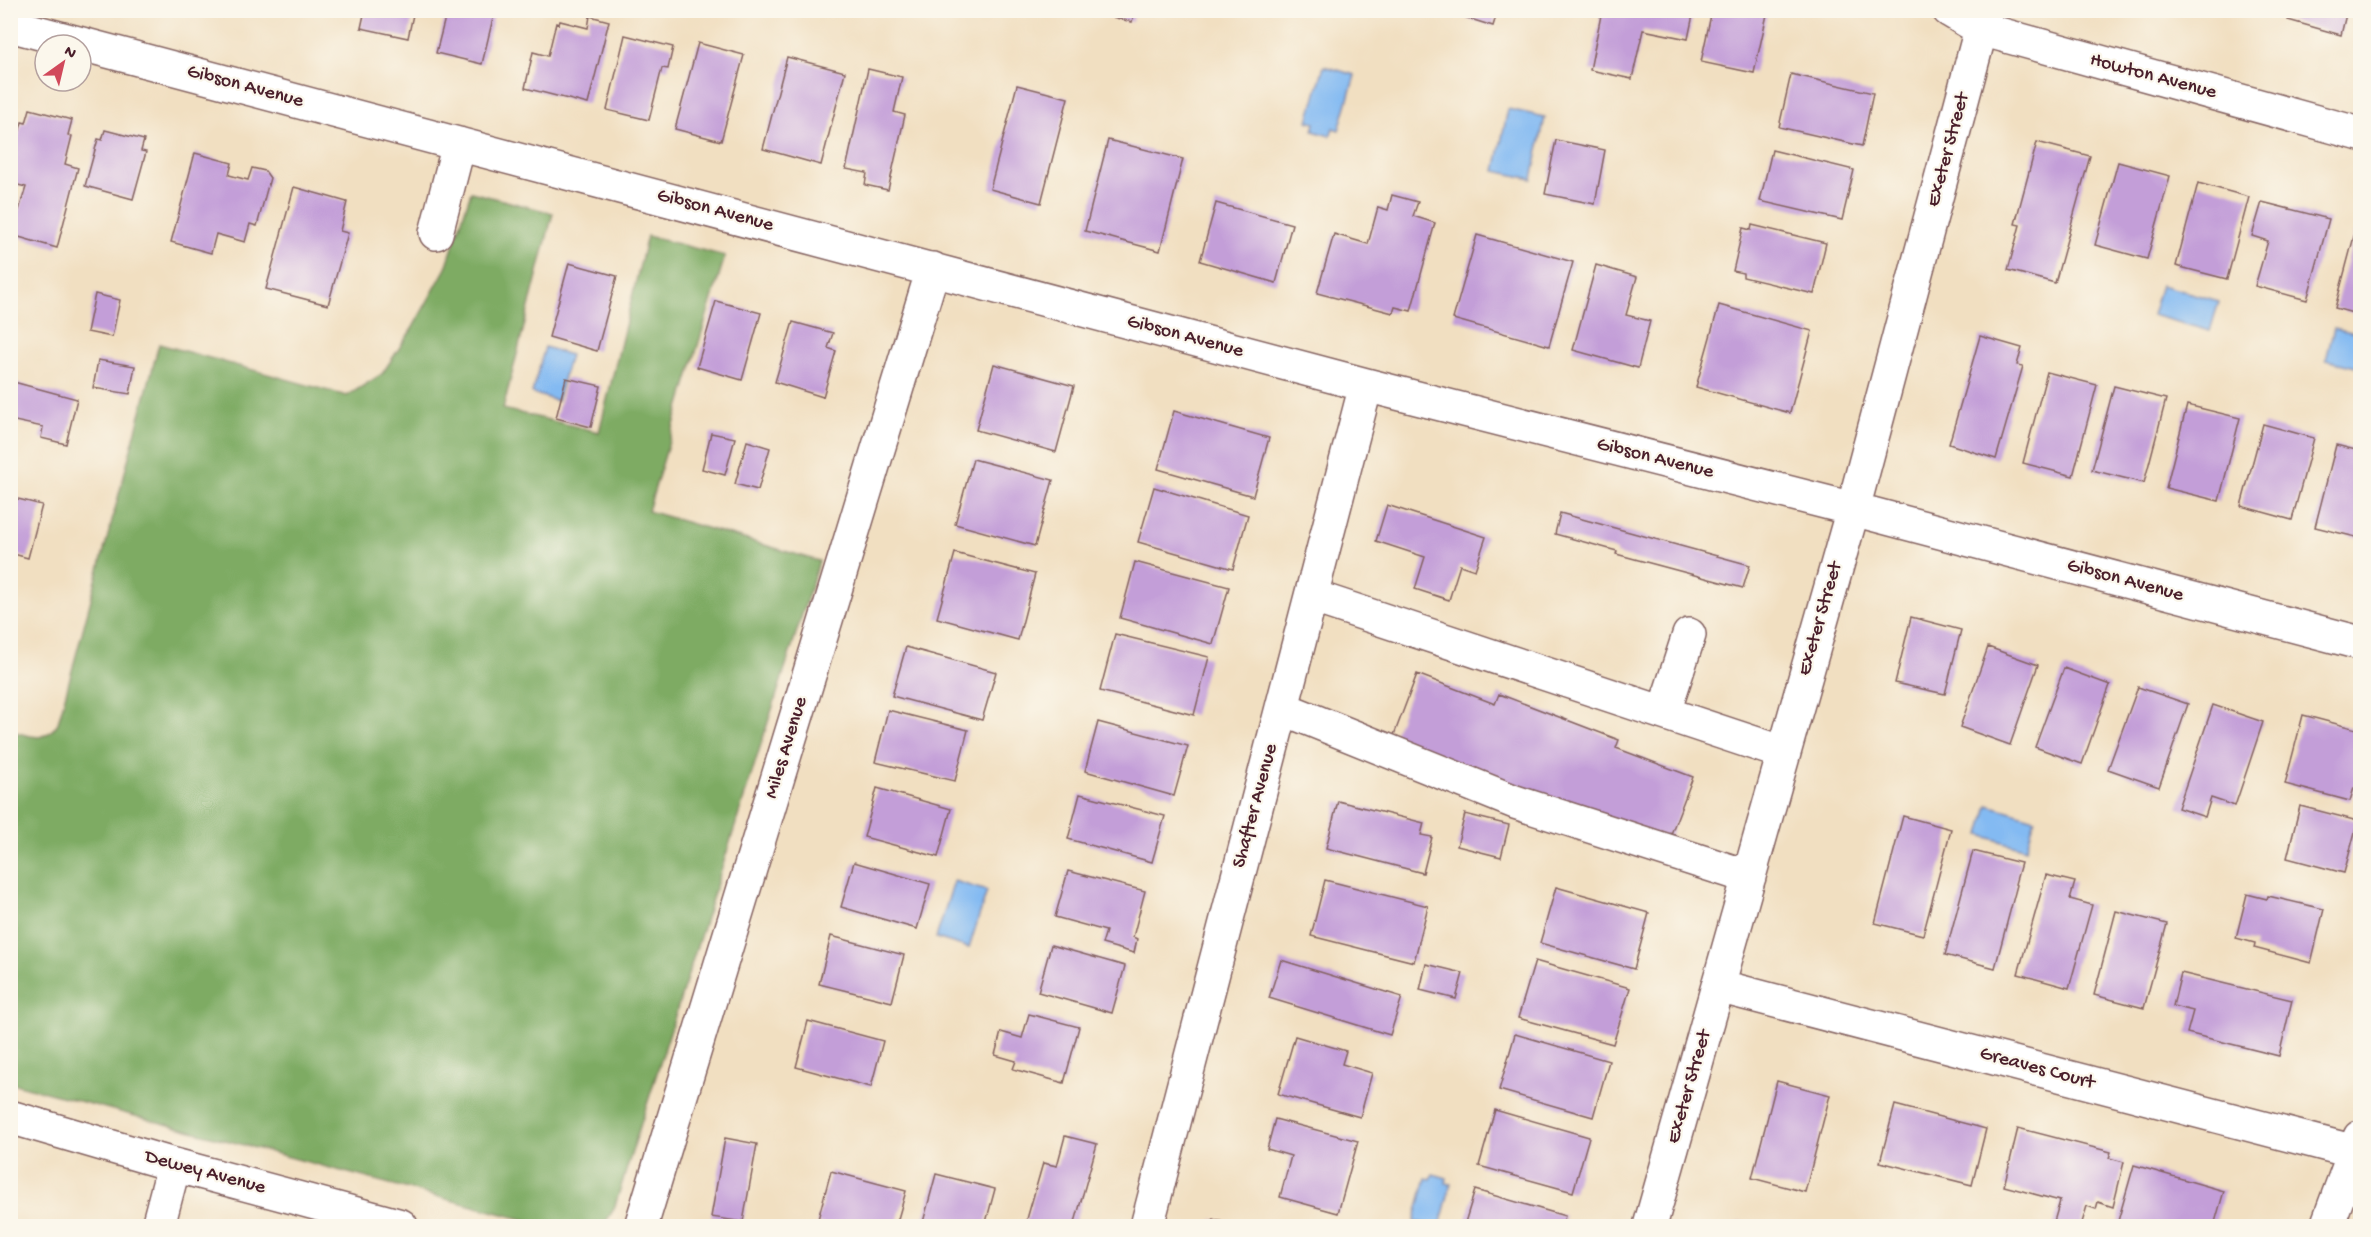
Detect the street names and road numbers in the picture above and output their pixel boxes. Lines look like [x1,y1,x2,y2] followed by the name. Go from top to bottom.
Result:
[2087,49,2220,105] street label: Howton Avenue
[184,60,306,114] street label: Gibson Avenue
[1923,89,1976,209] street label: Exeter Street
[654,184,776,238] street label: Gibson Avenue
[1124,310,1246,364] street label: Gibson Avenue
[1594,433,1716,485] street label: Gibson Avenue
[2064,554,2186,608] street label: Gibson Avenue
[1794,558,1849,678] street label: Exeter Street
[761,694,814,802] street label: Miles Avenue
[1228,741,1284,871] street label: Shafter Avenue
[1663,1026,1718,1146] street label: Exeter Street
[1977,1043,2099,1096] street label: Greaves Court
[140,1145,268,1200] street label: Dewey Avenue

